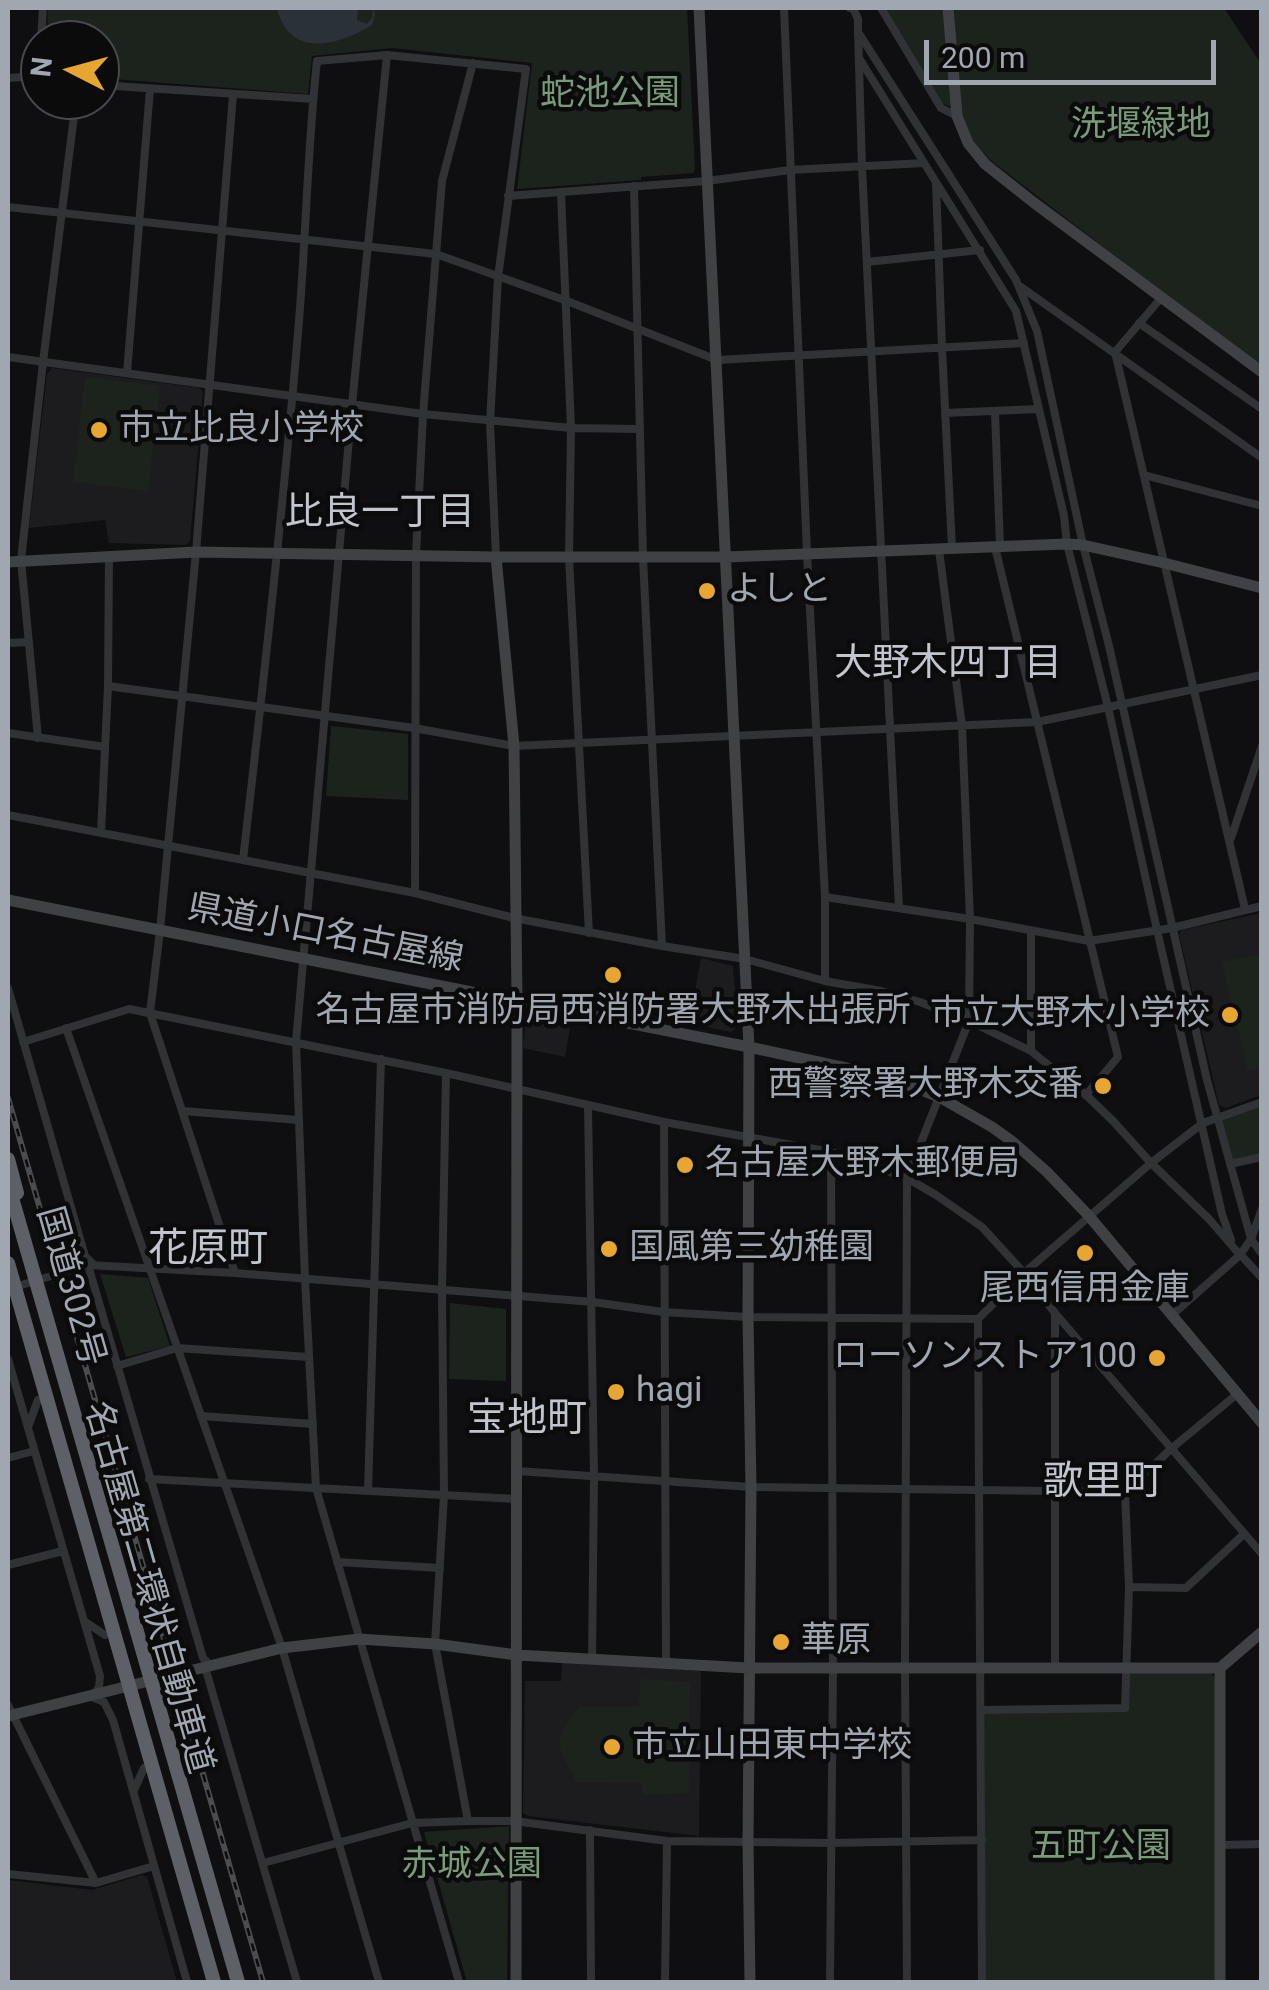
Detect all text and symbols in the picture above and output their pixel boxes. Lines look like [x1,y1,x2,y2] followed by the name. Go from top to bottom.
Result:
[20,20,120,120] north arrow
[929,20,1222,82] scale bar
[941,40,1025,75] text: 200 m
[24,55,59,79] text: N
[540,74,680,116] park label: 蛇池公園
[1071,105,1211,147] park label: 洗堰緑地
[119,409,364,451] place label: 市立比良小学校
[88,419,110,441] marker: 市立比良小学校
[285,491,475,537] district label: 比良一丁目
[727,570,832,612] place label: よしと
[696,580,718,602] marker: よしと
[834,642,1062,688] district label: 大野木四丁目
[184,888,466,982] street label: 県道小口名古屋線
[602,964,624,986] marker: 名古屋市消防局西消防署大野木出張所
[316,991,910,1033] place label: 名古屋市消防局西消防署大野木出張所
[930,994,1210,1036] place label: 市立大野木小学校
[1219,1004,1241,1026] marker: 市立大野木小学校
[768,1065,1083,1107] place label: 西警察署大野木交番
[1092,1075,1114,1097] marker: 西警察署大野木交番
[705,1144,1020,1186] place label: 名古屋大野木郵便局
[674,1154,696,1176] marker: 名古屋大野木郵便局
[26,1202,112,1372] street label: 国道302号
[148,1227,268,1275] district label: 花原町
[629,1228,874,1270] place label: 国風第三幼稚園
[598,1238,620,1260] marker: 国風第三幼稚園
[1074,1242,1096,1264] marker: 尾西信用金庫
[980,1269,1190,1311] place label: 尾西信用金庫
[833,1337,1137,1379] place label: ローソンストア100
[1146,1347,1168,1369] marker: ローソンストア100
[636,1371,702,1413] place label: hagi
[605,1381,627,1403] marker: hagi
[74,1397,220,1779] street label: 名古屋第二環状自動車道
[467,1397,587,1445] district label: 宝地町
[1043,1460,1163,1508] district label: 歌里町
[801,1621,871,1663] place label: 華原
[770,1631,792,1653] marker: 華原
[632,1726,912,1768] place label: 市立山田東中学校
[601,1736,623,1758] marker: 市立山田東中学校
[1031,1827,1171,1869] park label: 五町公園
[402,1845,542,1887] park label: 赤城公園

